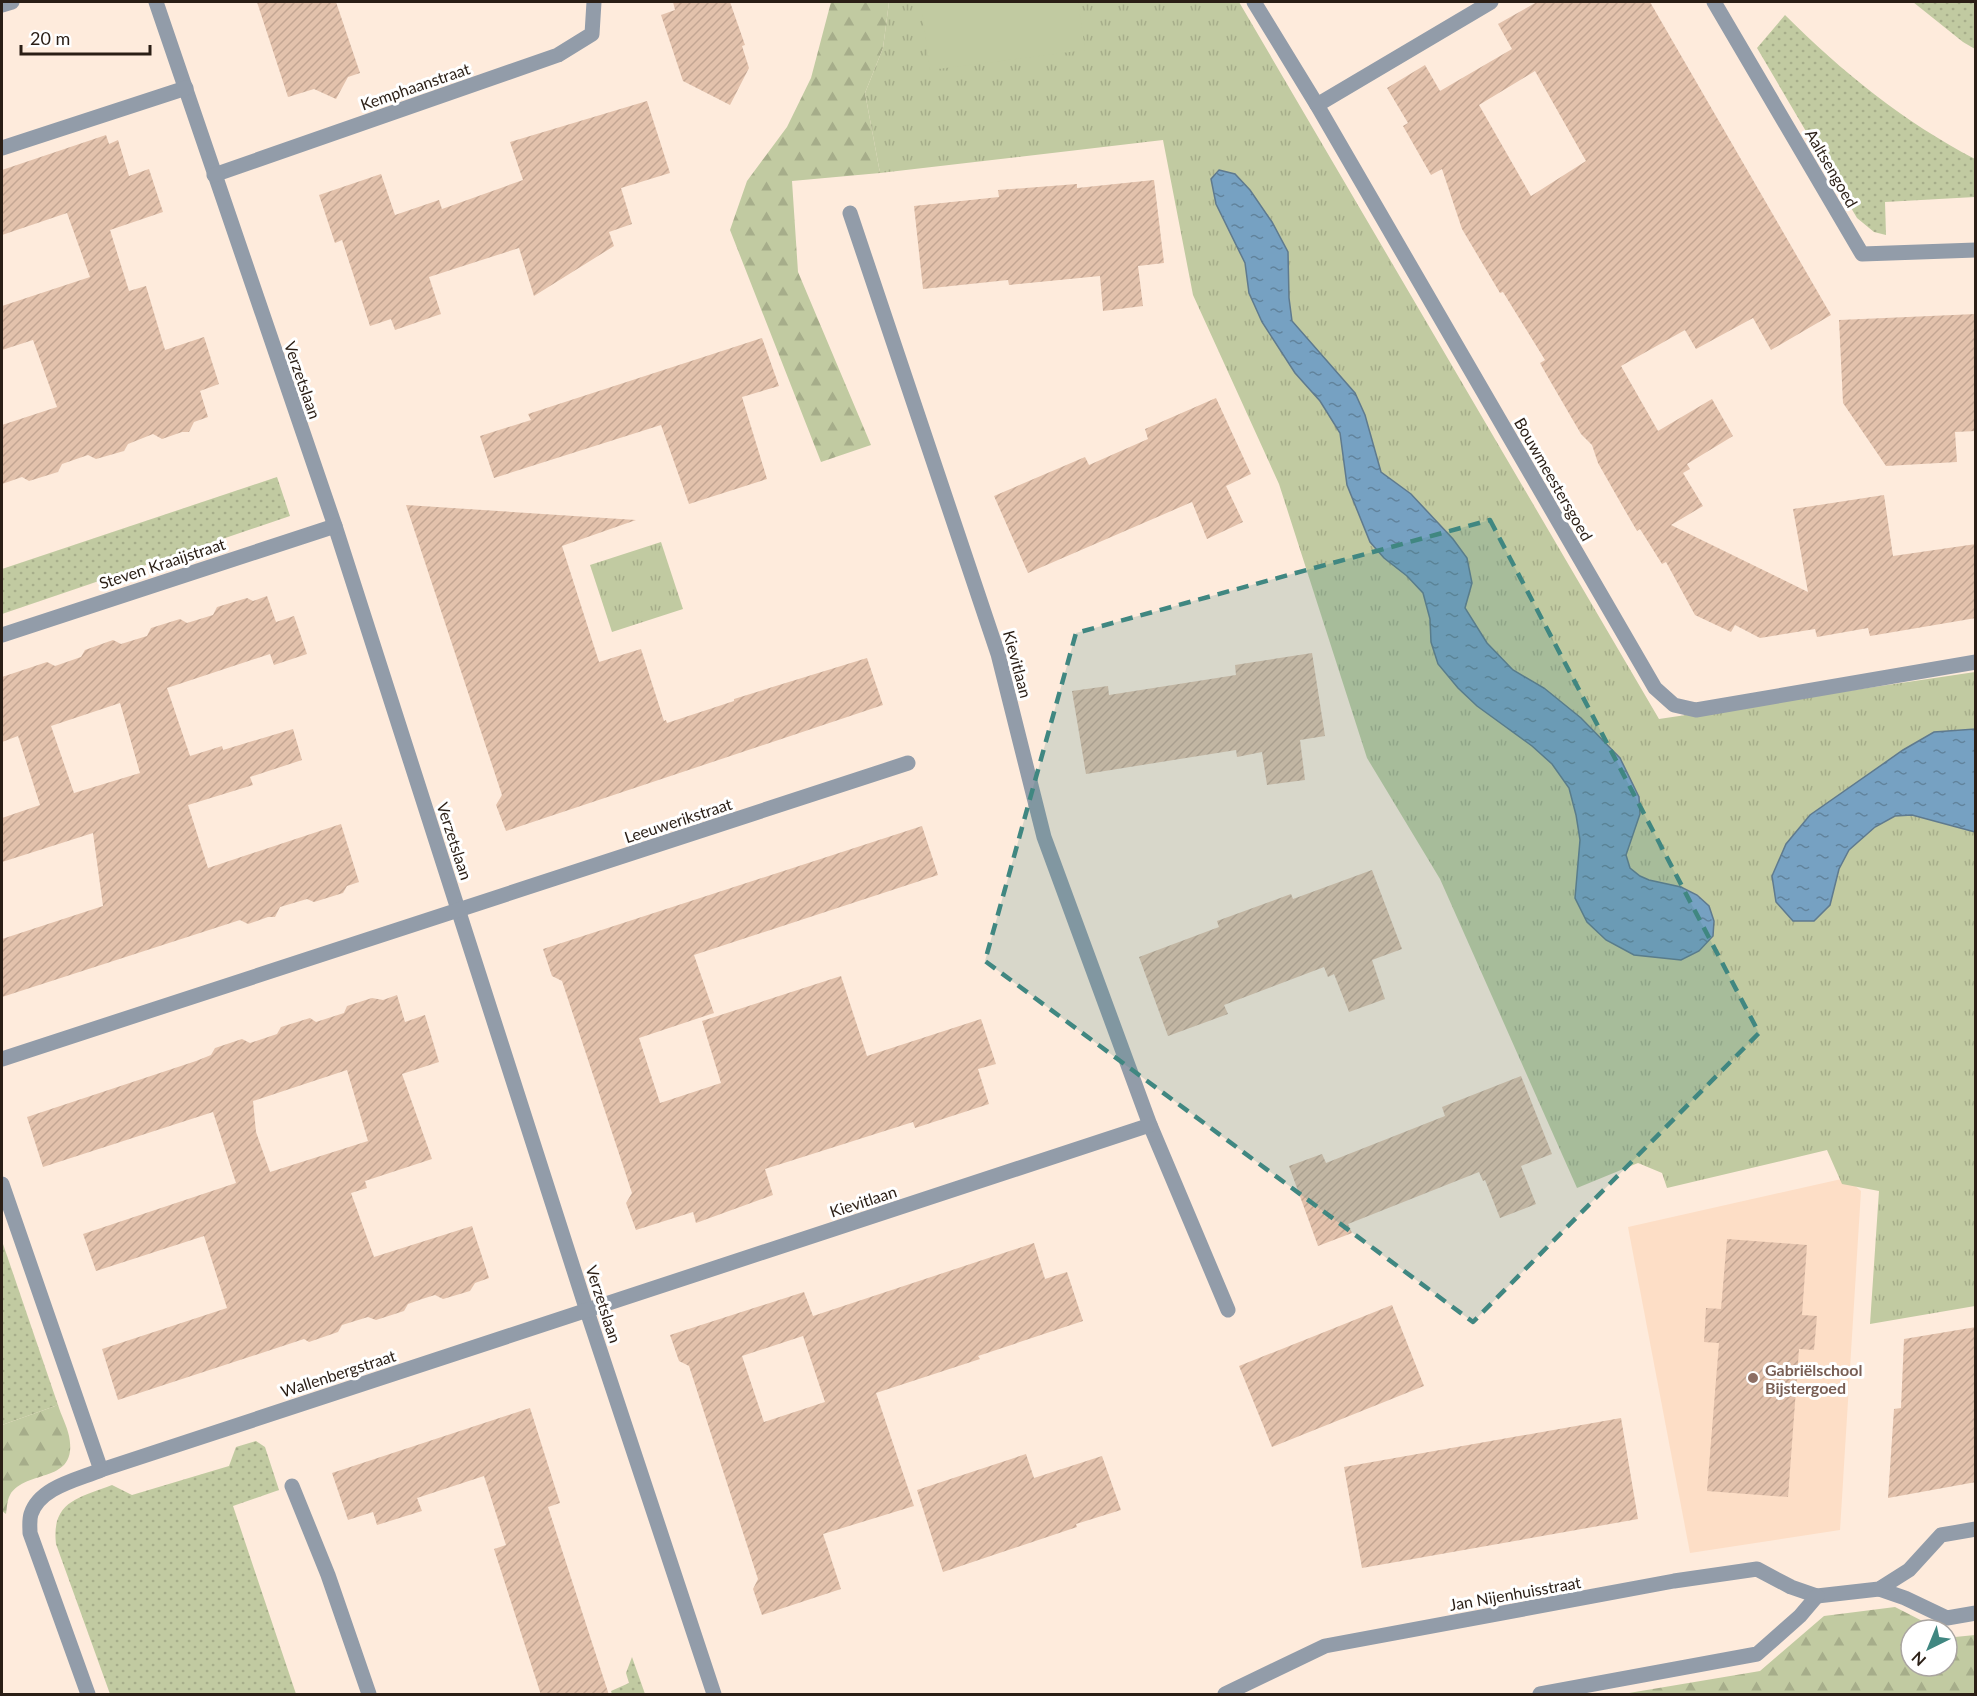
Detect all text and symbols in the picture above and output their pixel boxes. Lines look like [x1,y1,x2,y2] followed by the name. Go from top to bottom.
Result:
[21,18,150,56] scale bar
[30,27,70,49] text: 20 m
[358,58,472,114] street label: Kemphaanstraat
[1802,125,1862,211] street label: Aaltsengoed
[281,339,325,421] street label: Verzetslaan
[1511,414,1597,544] street label: Bouwmeestersgoed
[96,534,228,592] street label: Steven Kraaijstraat
[1000,628,1036,700] street label: Kievitlaan
[622,794,734,846] street label: Leeuwerikstraat
[434,800,476,882] street label: Verzetslaan
[827,1181,899,1221] street label: Kievitlaan
[583,1263,625,1345] street label: Verzetslaan
[278,1345,398,1401] street label: Wallenbergstraat
[1765,1360,1862,1397] place label: Gabriëlschool Bijstergoed
[1746,1371,1760,1385] marker: Gabriëlschool Bijstergoed
[1448,1572,1582,1614] street label: Jan Nijenhuisstraat
[1899,1618,1959,1678] north arrow
[1907,1648,1929,1670] text: N

